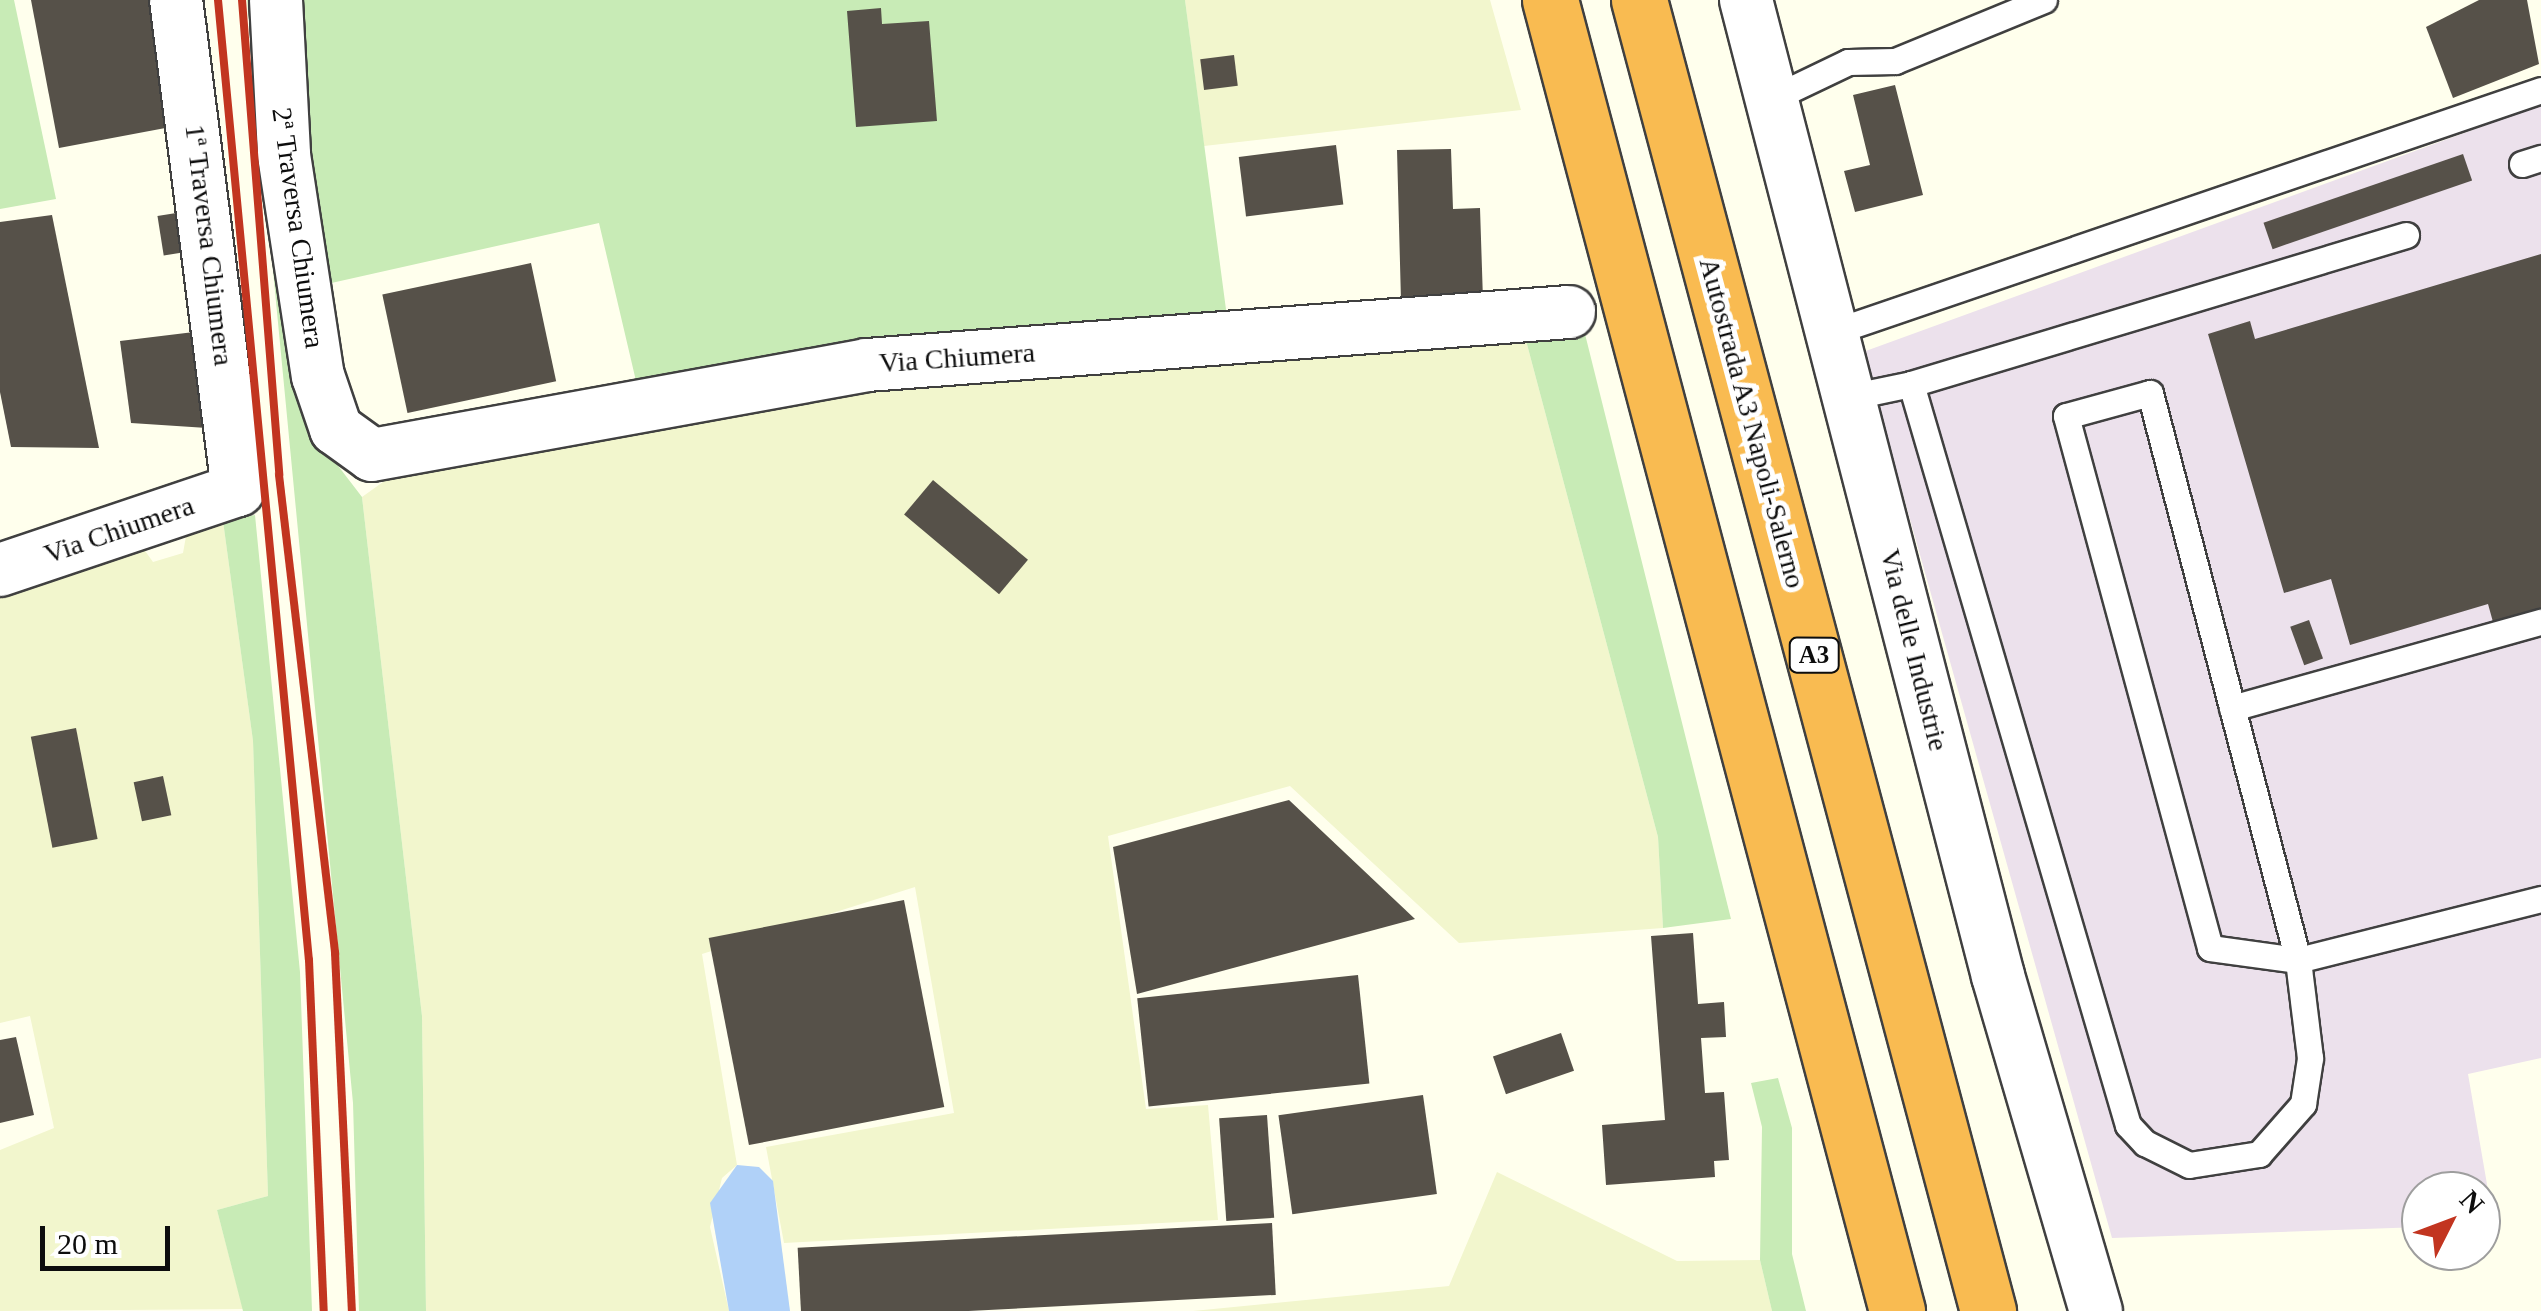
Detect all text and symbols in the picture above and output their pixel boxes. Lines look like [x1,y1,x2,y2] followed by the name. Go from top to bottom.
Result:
[264,105,332,351] street label: 2ª Traversa Chiumera
[178,122,240,368] street label: 1ª Traversa Chiumera
[1691,253,1813,593] street label: Autostrada A3 Napoli-Salerno
[878,336,1036,380] street label: Via Chiumera
[40,489,198,571] street label: Via Chiumera
[1873,546,1955,754] street label: Via delle Industrie
[1786,635,1842,675] road number: A3
[2401,1171,2501,1271] north arrow
[2454,1184,2490,1220] text: N
[45,1206,175,1268] scale bar
[57,1227,118,1260] text: 20 m

